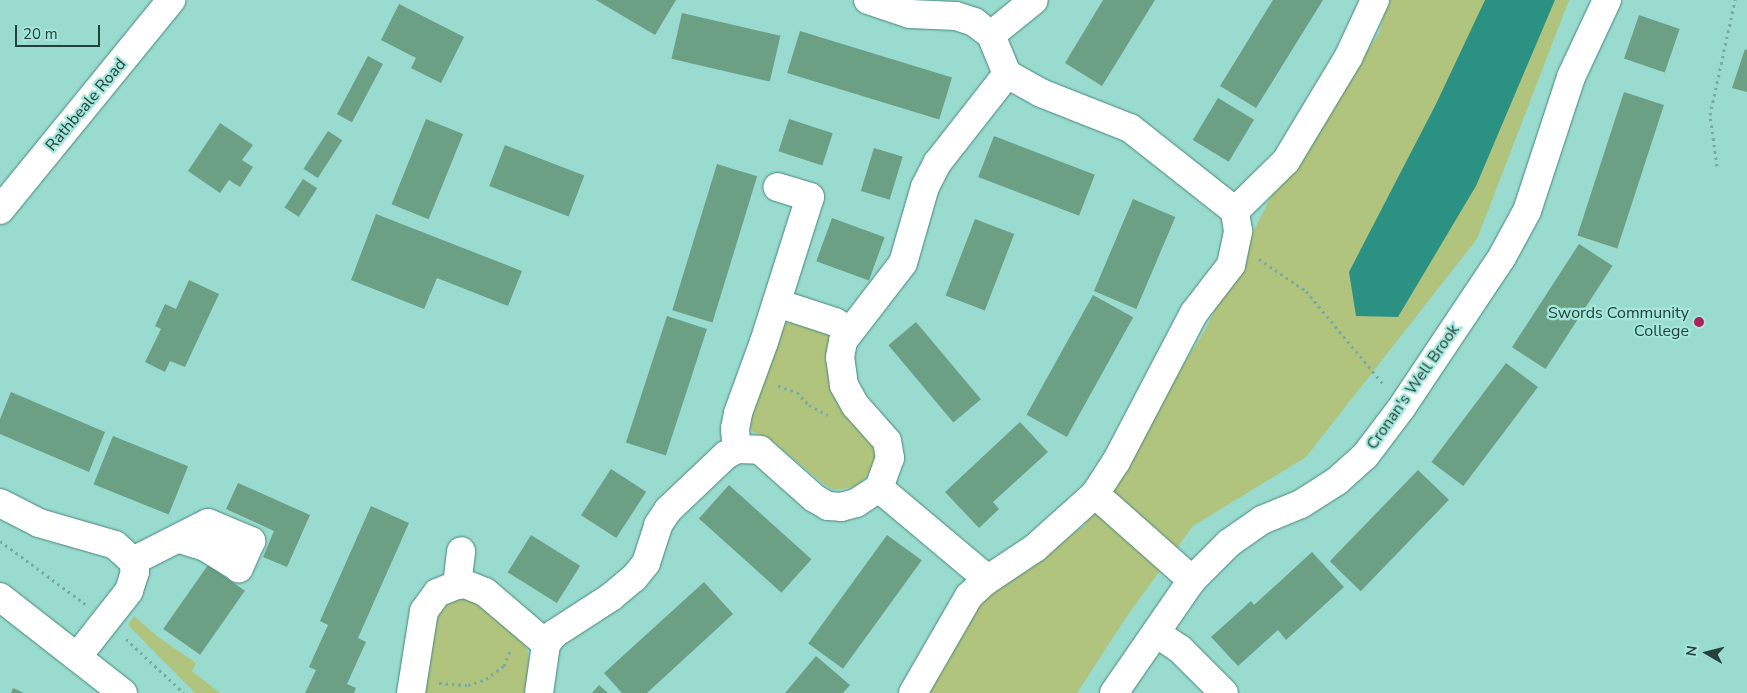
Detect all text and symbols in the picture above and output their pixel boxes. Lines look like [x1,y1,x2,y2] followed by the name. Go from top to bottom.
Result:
[18,15,102,47] scale bar
[23,24,58,44] text: 20 m
[42,55,130,155] street label: Rathbeale Road
[1548,303,1689,341] place label: Swords Community College
[1693,316,1705,328] marker: Swords Community College
[1363,321,1463,453] street label: Cronan's Well Brook
[1682,628,1732,678] north arrow
[1682,644,1702,657] text: N

